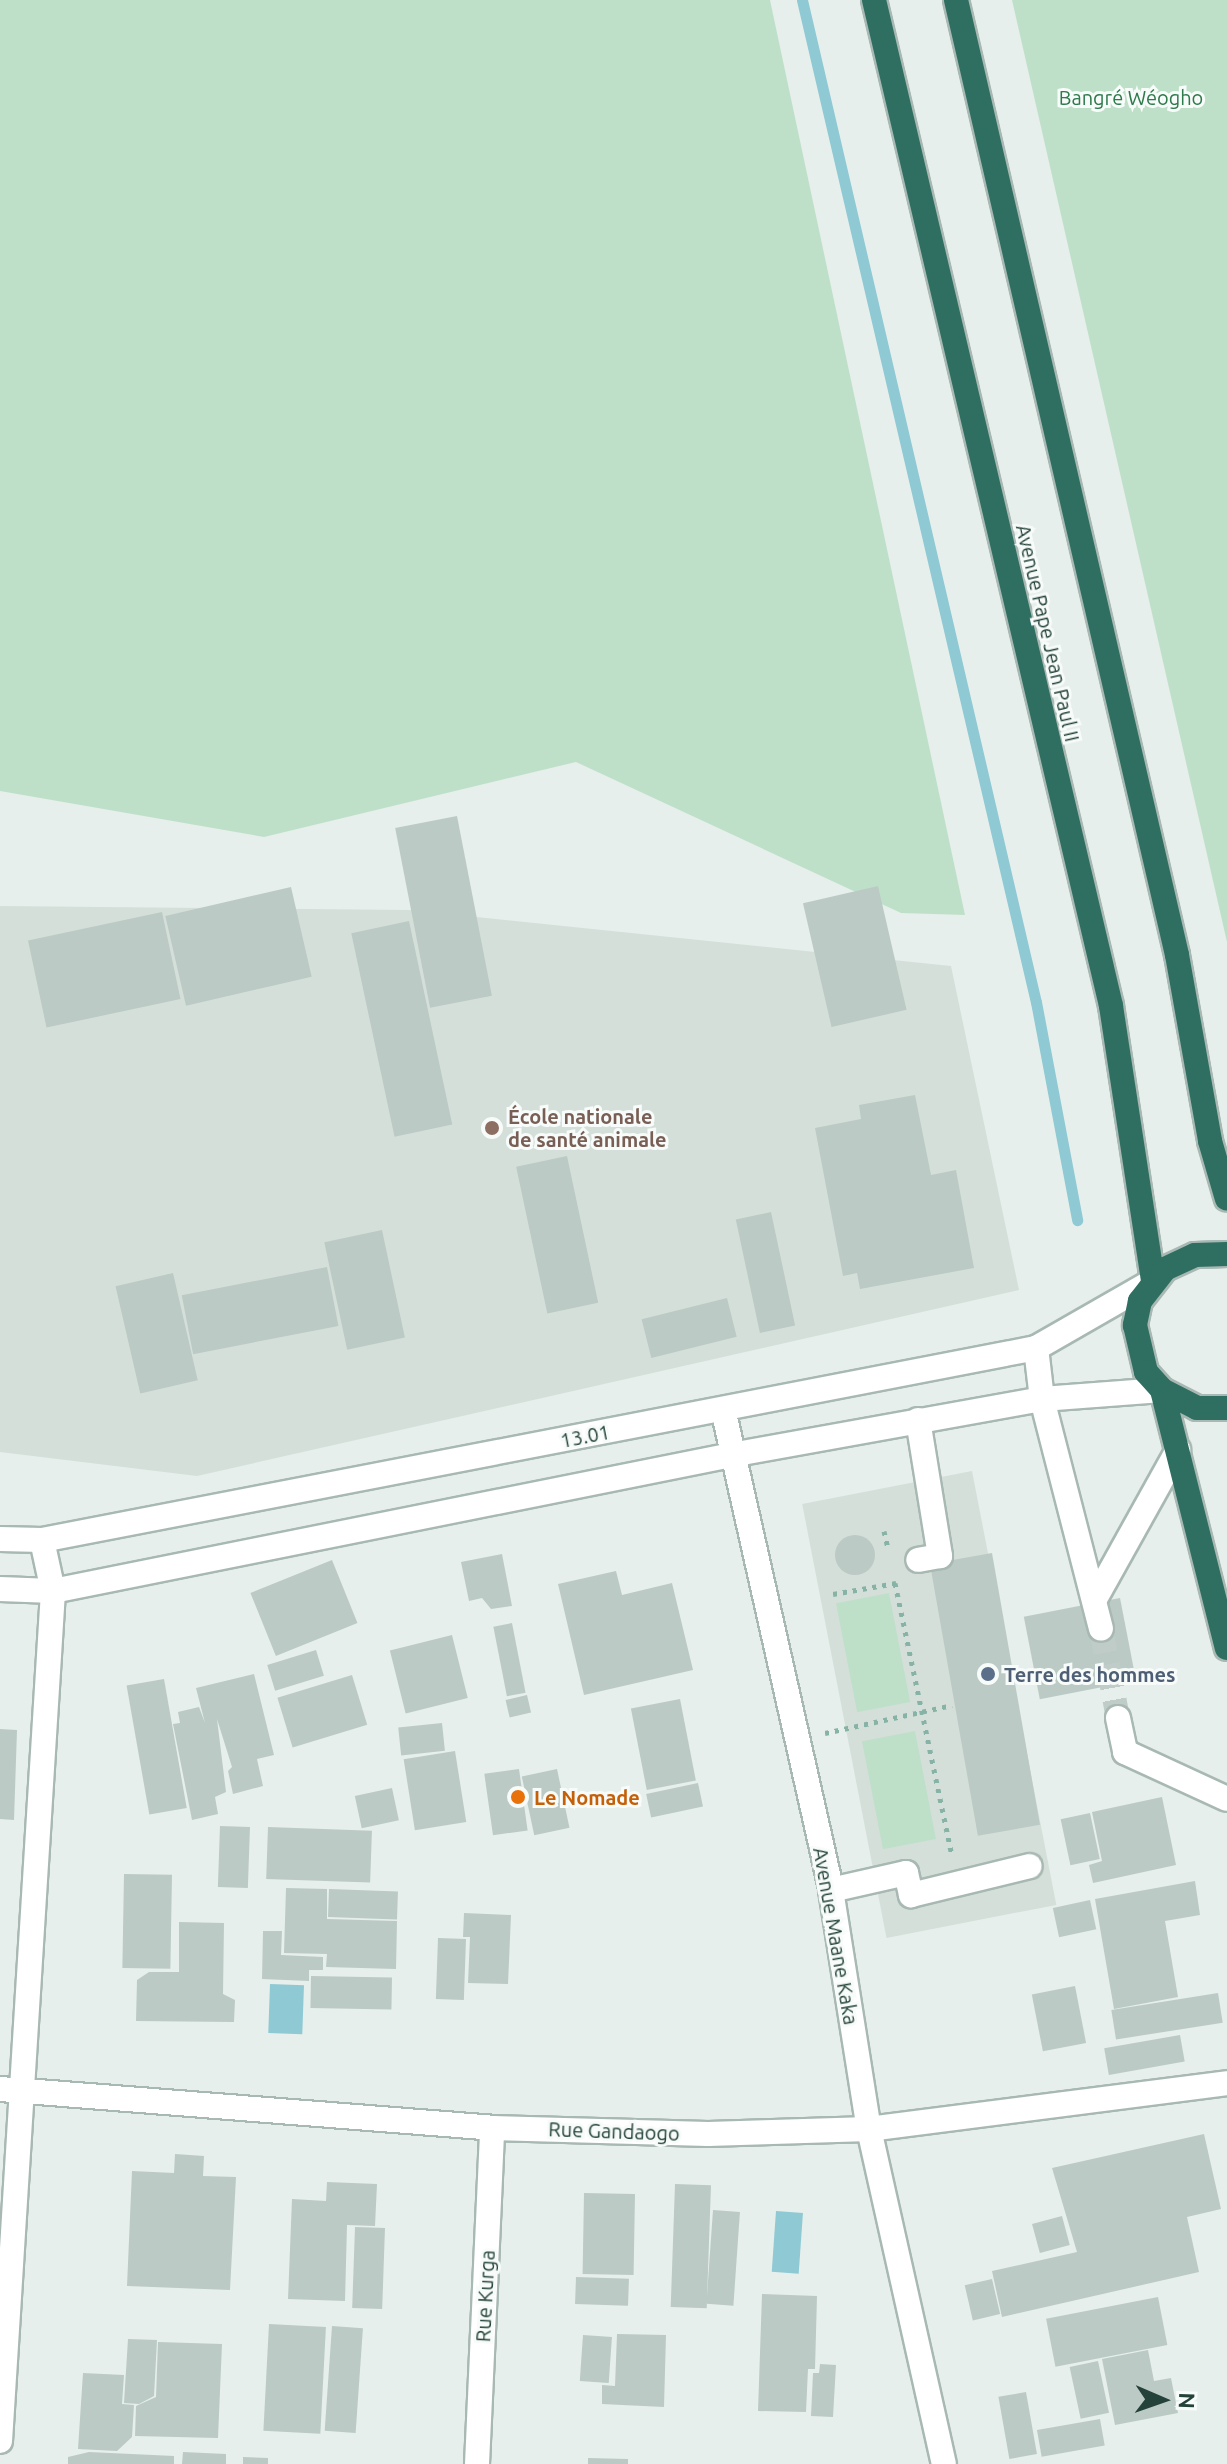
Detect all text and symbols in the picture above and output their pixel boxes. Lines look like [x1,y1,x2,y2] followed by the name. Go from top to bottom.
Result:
[1059,85,1203,109] park label: Bangré Wéogho
[1011,522,1085,744] street label: Avenue Pape Jean Paul II
[508,1104,667,1151] place label: École nationale de santé animale
[483,1119,501,1137] marker: École nationale de santé animale
[558,1419,612,1453] street label: 13.01
[1004,1662,1176,1686] place label: Terre des hommes
[979,1665,997,1683] marker: Terre des hommes
[534,1785,640,1809] place label: Le Nomade
[509,1788,527,1806] marker: Le Nomade
[809,1845,863,2027] street label: Avenue Maane Kaka
[548,2117,680,2145] street label: Rue Gandaogo
[471,2249,499,2343] street label: Rue Kurga
[1123,2360,1203,2440] north arrow
[1175,2392,1200,2409] text: N

